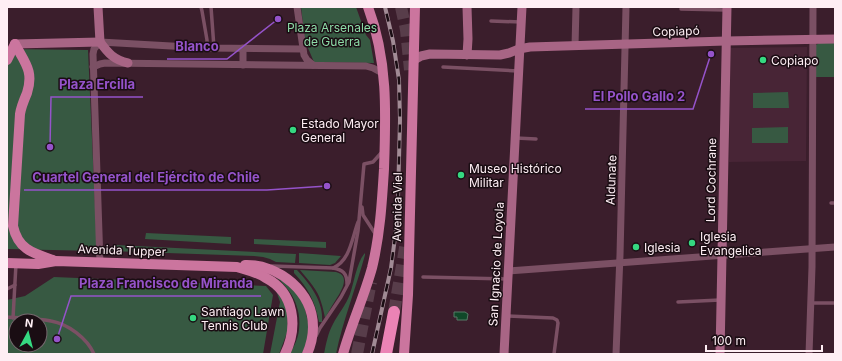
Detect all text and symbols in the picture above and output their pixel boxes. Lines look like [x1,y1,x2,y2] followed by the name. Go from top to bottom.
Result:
[287,20,377,49] park label: Plaza Arsenales de Guerra
[652,23,700,39] street label: Copiapó
[167,34,227,59] callout: Blanco
[175,38,219,54] text: Blanco
[771,53,819,68] place label: Copiapo
[758,55,768,65] marker: Copiapo
[51,72,143,97] callout: Plaza Ercilla
[59,76,135,92] text: Plaza Ercilla
[585,84,693,109] callout: El Pollo Gallo 2
[593,88,685,104] text: El Pollo Gallo 2
[301,116,379,145] place label: Estado Mayor General
[288,125,298,135] marker: Estado Mayor General
[703,138,719,222] street label: Lord Cochrane
[603,155,619,205] street label: Aldunate
[469,161,562,190] place label: Museo Histórico Militar
[24,165,267,190] callout: Cuartel General del Ejército de Chile
[32,169,260,185] text: Cuartel General del Ejército de Chile
[456,170,466,180] marker: Museo Histórico Militar
[389,172,405,242] street label: Avenida Viel
[485,201,507,327] street label: San Ignacio de Loyola
[700,229,762,258] place label: Iglesia Evangelica
[687,238,697,248] marker: Iglesia Evangelica
[644,240,680,255] place label: Iglesia
[77,241,167,259] street label: Avenida Tupper
[631,242,641,252] marker: Iglesia
[71,271,261,296] callout: Plaza Francisco de Miranda
[79,275,253,291] text: Plaza Francisco de Miranda
[201,304,284,333] place label: Santiago Lawn Tennis Club
[8,313,48,353] north arrow
[188,313,198,323] marker: Santiago Lawn Tennis Club
[24,316,34,331] text: N
[706,327,822,353] scale bar
[712,333,746,348] text: 100 m

